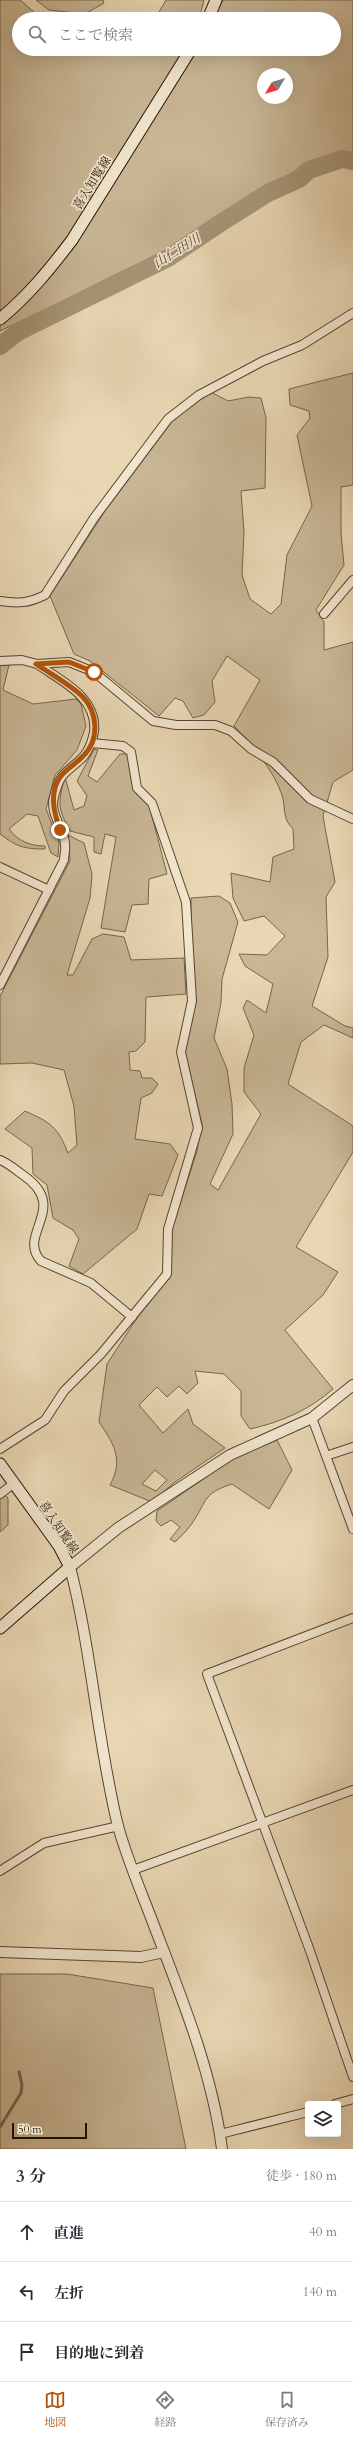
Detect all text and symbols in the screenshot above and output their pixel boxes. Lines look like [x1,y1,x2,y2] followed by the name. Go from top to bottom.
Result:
[12,12,341,56] search box
[26,23,48,45] icon: search
[58,25,133,45] text: ここで検索
[257,68,293,104] north arrow
[69,153,115,213] street label: 喜入知覧線
[150,229,206,272] water label: 山仁田川
[85,663,103,681] route start
[51,821,69,839] route end
[36,1498,82,1556] street label: 喜入知覧線
[305,2101,341,2137] map controls
[305,2101,341,2137] button: layers
[12,2121,87,2140] scale bar
[18,2122,42,2137] text: 50 m
[16,2165,46,2188] text: 3 分
[266,2167,337,2185] text: 徒歩 · 180 m
[16,2221,38,2243] icon: ahead
[54,2223,84,2243] text: 直進
[309,2223,337,2241] text: 40 m
[16,2281,38,2303] icon: left
[54,2283,84,2303] text: 左折
[303,2283,337,2301] text: 140 m
[16,2341,38,2363] icon: arrive
[54,2343,144,2363] text: 目的地に到着
[44,2389,66,2430] tab: 地図
[154,2389,176,2430] tab: 経路
[265,2389,309,2430] tab: 保存済み

